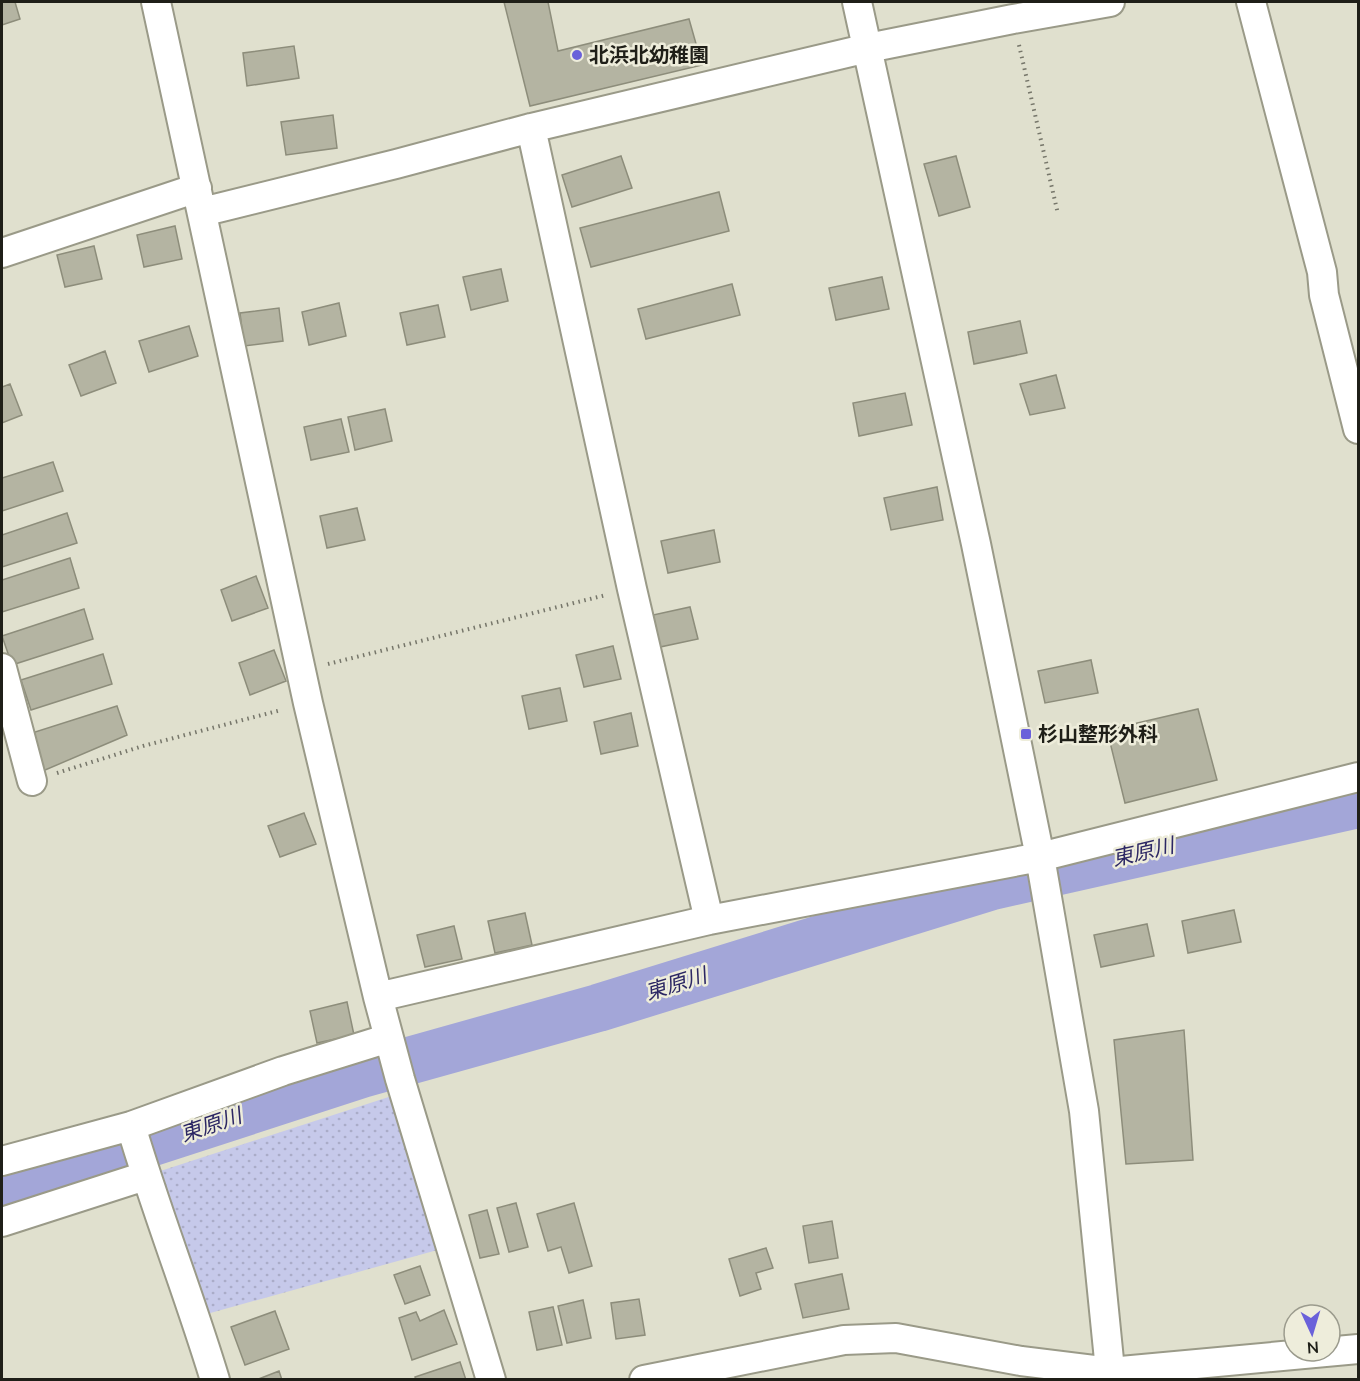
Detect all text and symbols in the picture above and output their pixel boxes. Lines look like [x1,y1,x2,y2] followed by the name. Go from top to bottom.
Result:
[589,42,709,69] place label: 北浜北幼稚園
[570,48,584,62] marker: 北浜北幼稚園
[1038,721,1158,748] place label: 杉山整形外科
[1019,727,1033,741] marker: 杉山整形外科
[1109,831,1179,873] water label: 東原川
[642,961,712,1007] water label: 東原川
[177,1101,247,1148] water label: 東原川
[1282,1303,1342,1363] north arrow
[1306,1336,1320,1358] text: N

